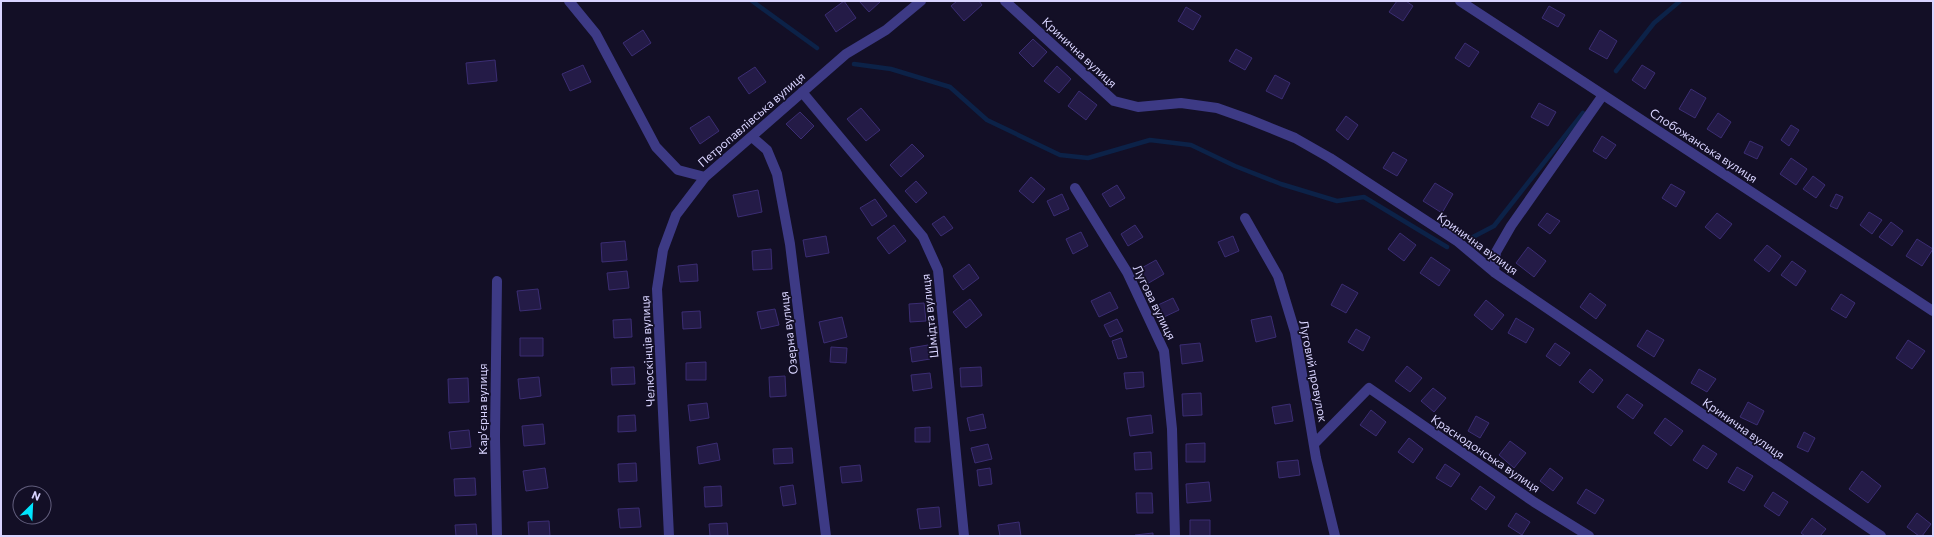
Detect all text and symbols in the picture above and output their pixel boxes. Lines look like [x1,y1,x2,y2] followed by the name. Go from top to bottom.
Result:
[1040,14,1120,90] street label: Кринична вулиця
[695,69,807,169] street label: Петропавлівська вулиця
[1648,105,1760,185] street label: Слобожанська вулиця
[1435,209,1521,277] street label: Кринична вулиця
[1131,262,1179,342] street label: Лугова вулиця
[918,273,940,359] street label: Шмідта вулиця
[776,291,800,375] street label: Озерна вулиця
[637,295,657,407] street label: Челюскінців вулиця
[1297,319,1331,424] street label: Луговий провулок
[475,363,489,455] street label: Кар'єрна вулиця
[1700,395,1788,461] street label: Кринична вулиця
[1429,411,1543,495] street label: Краснодонська вулиця
[12,485,52,525] north arrow
[30,488,43,503] text: N

